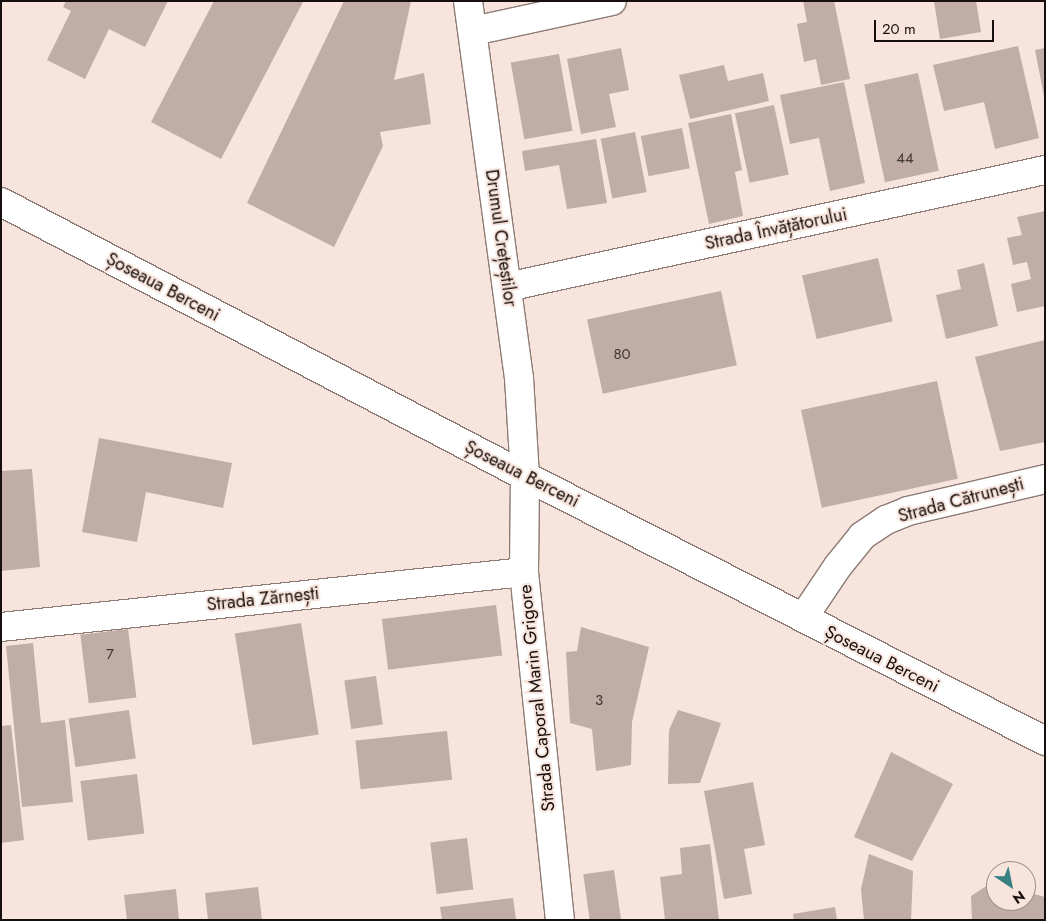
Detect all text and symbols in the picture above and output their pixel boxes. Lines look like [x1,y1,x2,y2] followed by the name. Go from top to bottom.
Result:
[876,10,996,42] scale bar
[882,18,916,40] text: 20 m
[896,150,914,168] house number: 44
[481,168,521,308] street label: Drumul Crețeștilor
[703,203,849,255] street label: Strada Învățătorului
[102,248,224,326] street label: Șoseaua Berceni
[613,346,631,364] house number: 80
[461,436,583,512] street label: Șoseaua Berceni
[896,473,1026,527] street label: Strada Cătrunești
[206,582,320,616] street label: Strada Zărnești
[514,584,560,812] street label: Strada Caporal Marin Grigore
[821,621,943,697] street label: Șoseaua Berceni
[106,646,114,664] house number: 7
[595,692,603,710] house number: 3
[986,861,1036,911] north arrow
[1009,886,1029,909] text: N

